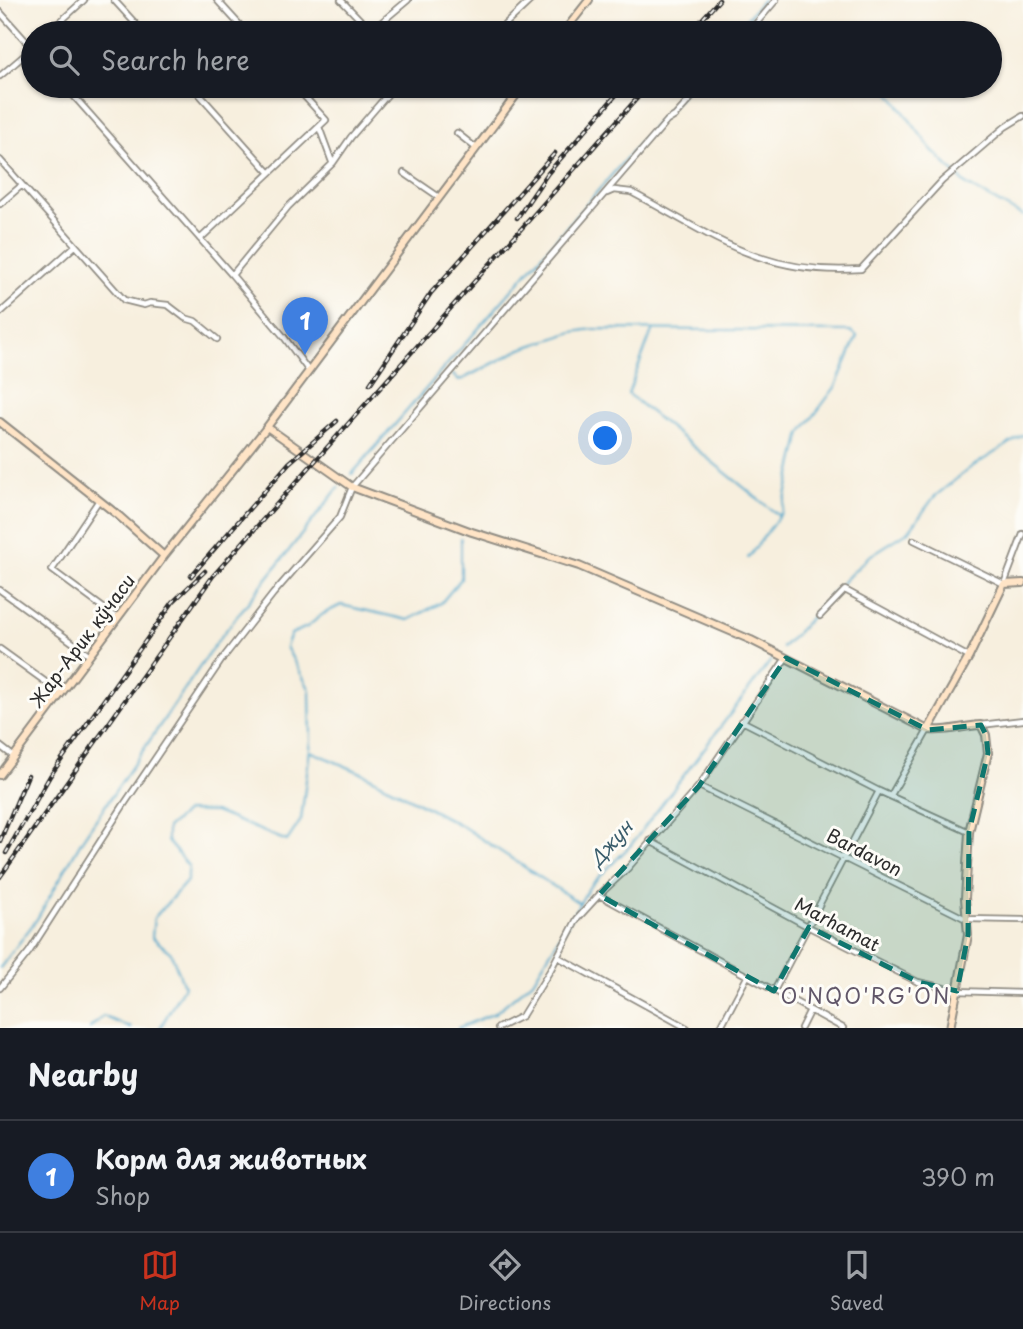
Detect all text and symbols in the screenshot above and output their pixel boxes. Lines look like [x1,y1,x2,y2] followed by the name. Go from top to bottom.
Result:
[21,21,1002,98] search box
[101,40,250,79] text: Search here
[45,41,83,79] icon: search
[282,297,328,355] pin: 1
[588,421,622,455] your location
[22,568,141,713] street label: Жар-Арик кўчаси
[581,812,639,873] water label: Джун
[822,821,907,882] street label: Bardavon
[790,890,885,958] street label: Marhamat
[781,979,951,1011] district label: O'NQO'RG'ON
[28,1051,138,1096] text: Nearby
[95,1139,367,1178] text: Корм для животных
[46,1159,57,1194] text: 1
[921,1159,995,1194] text: 390 m
[95,1178,150,1213] text: Shop
[139,1246,180,1316] tab: Map
[459,1246,551,1316] tab: Directions
[830,1246,884,1316] tab: Saved

